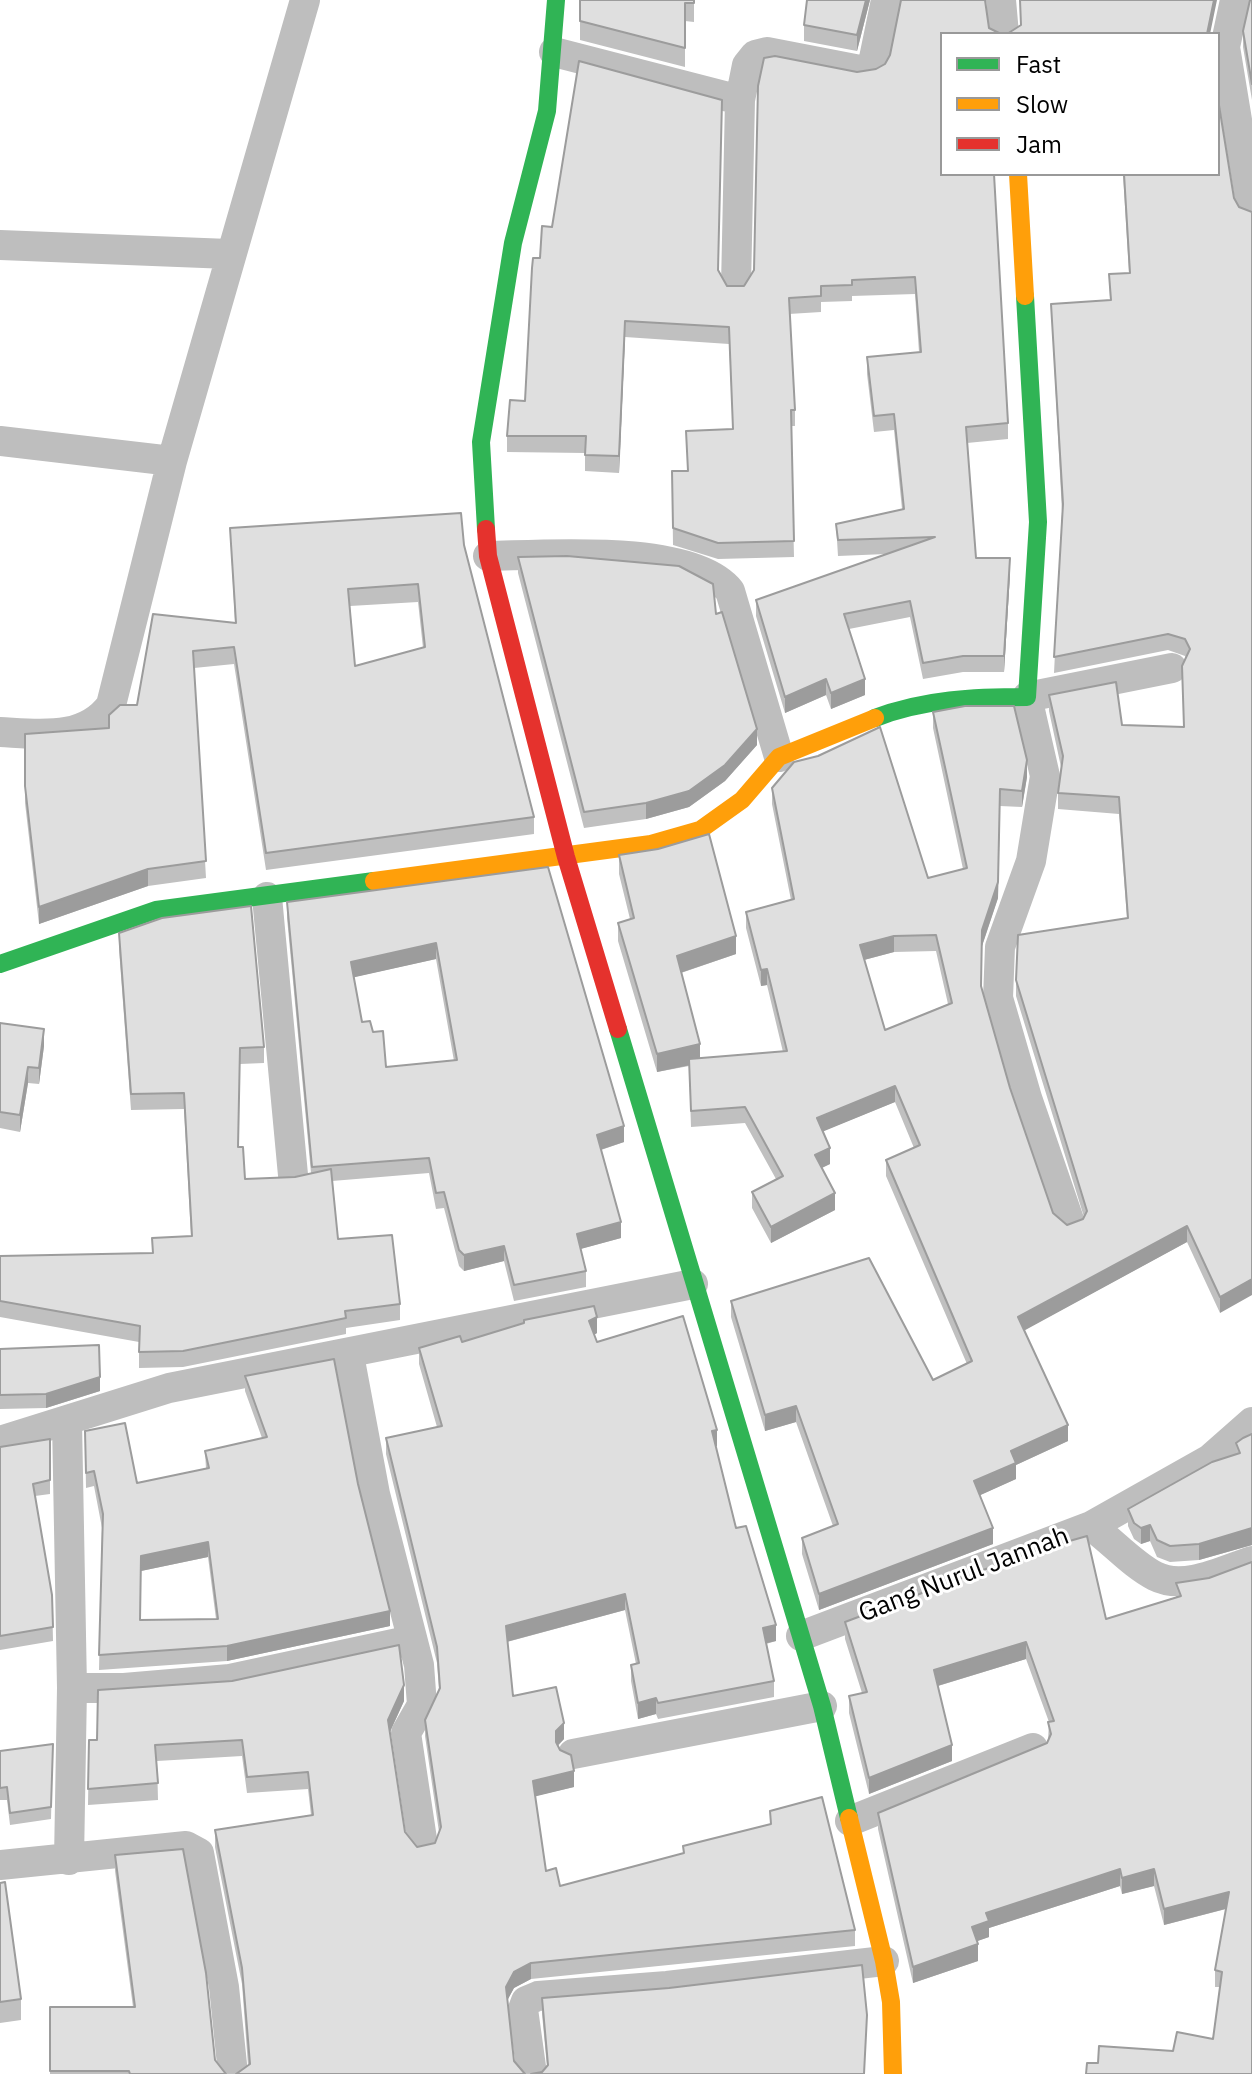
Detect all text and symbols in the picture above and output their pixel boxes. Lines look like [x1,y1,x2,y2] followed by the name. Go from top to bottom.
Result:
[940,32,1220,176] legend
[1016,48,1061,80] text: Fast
[1016,88,1068,120] text: Slow
[1016,128,1062,160] text: Jam
[855,1521,1073,1629] street label: Gang Nurul Jannah

